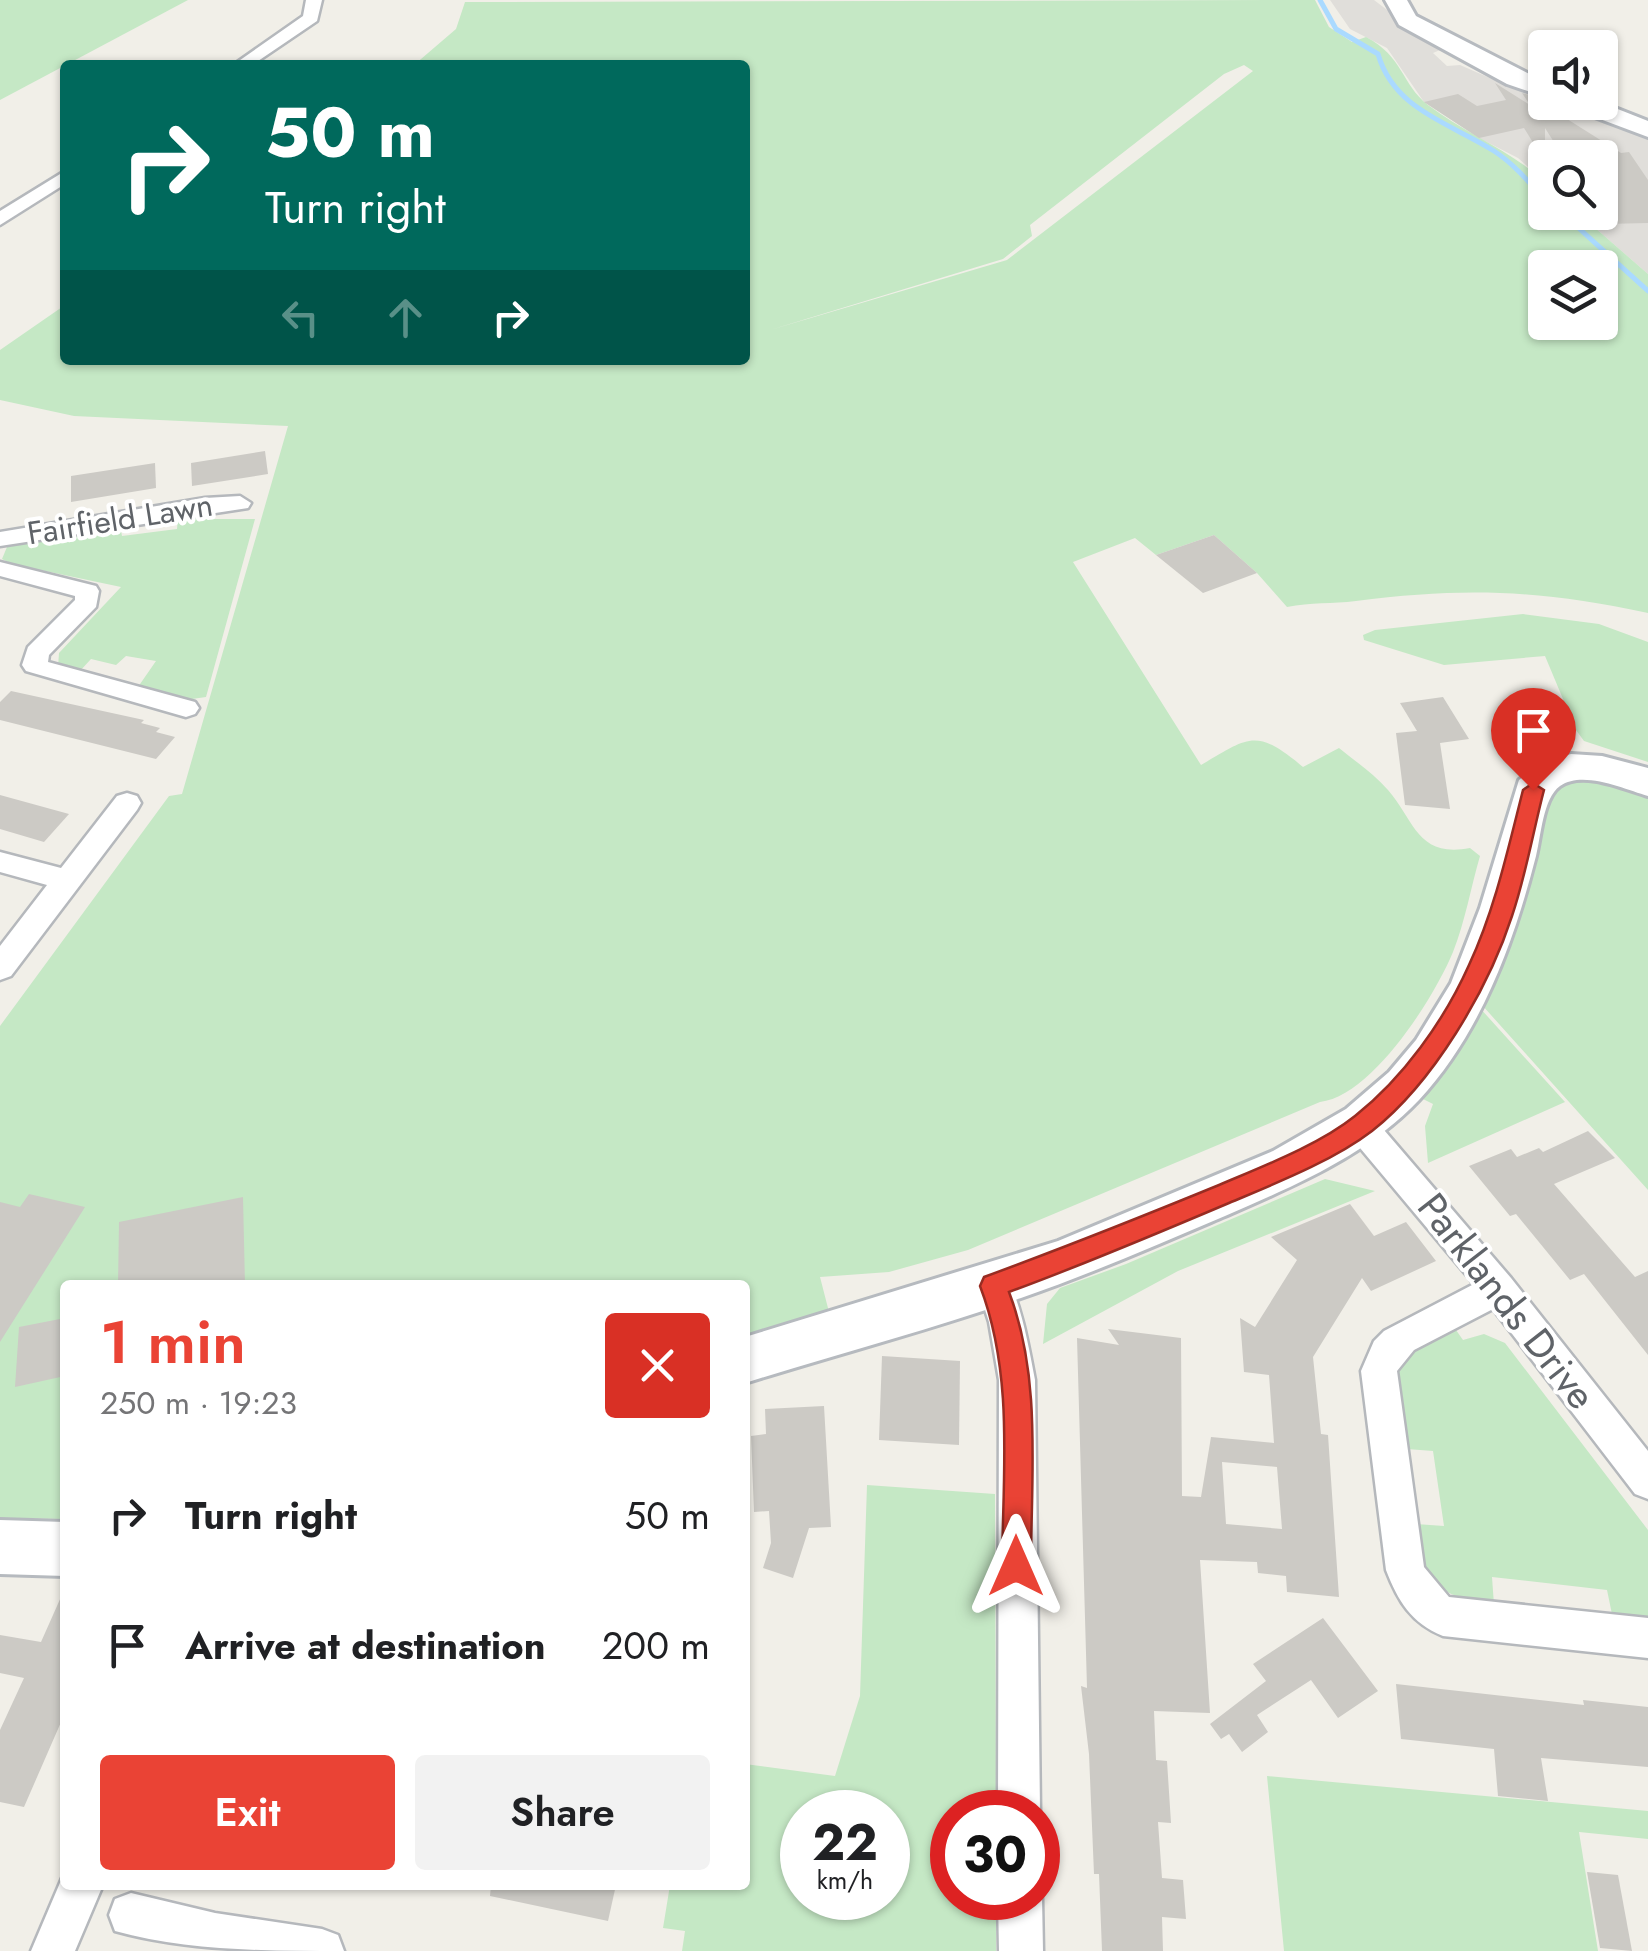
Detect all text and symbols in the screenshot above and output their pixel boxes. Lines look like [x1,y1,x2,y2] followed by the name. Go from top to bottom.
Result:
[1528,30,1618,340] map controls
[1528,30,1618,120] button: sound
[265,82,435,183] text: 50 m
[100,100,230,230] icon: right
[1528,140,1618,230] button: search
[265,175,446,240] text: Turn right
[1528,250,1618,340] button: layers
[273,290,328,345] icon: left
[378,290,433,345] icon: ahead
[483,290,538,345] icon: right
[24,482,216,556] street label: Fairfield Lawn
[1491,688,1576,791] pin
[1506,703,1561,758] icon: arrive
[1404,1180,1610,1422] street label: Parklands Drive
[100,1299,246,1386] text: 1 min
[605,1313,710,1418] button: close
[100,1380,297,1426] text: 250 m · 19:23
[100,1488,155,1543] icon: right
[185,1488,357,1543] text: Turn right
[625,1488,710,1543] text: 50 m
[964,1514,1068,1618] position arrow
[100,1618,155,1673] icon: arrive
[185,1618,546,1673] text: Arrive at destination
[602,1618,710,1673] text: 200 m
[100,1755,395,1870] button: Exit
[415,1755,710,1870] button: Share
[930,1790,1060,1920] speed limit sign: 30
[812,1806,878,1879] text: 22
[817,1862,873,1898] text: km/h

